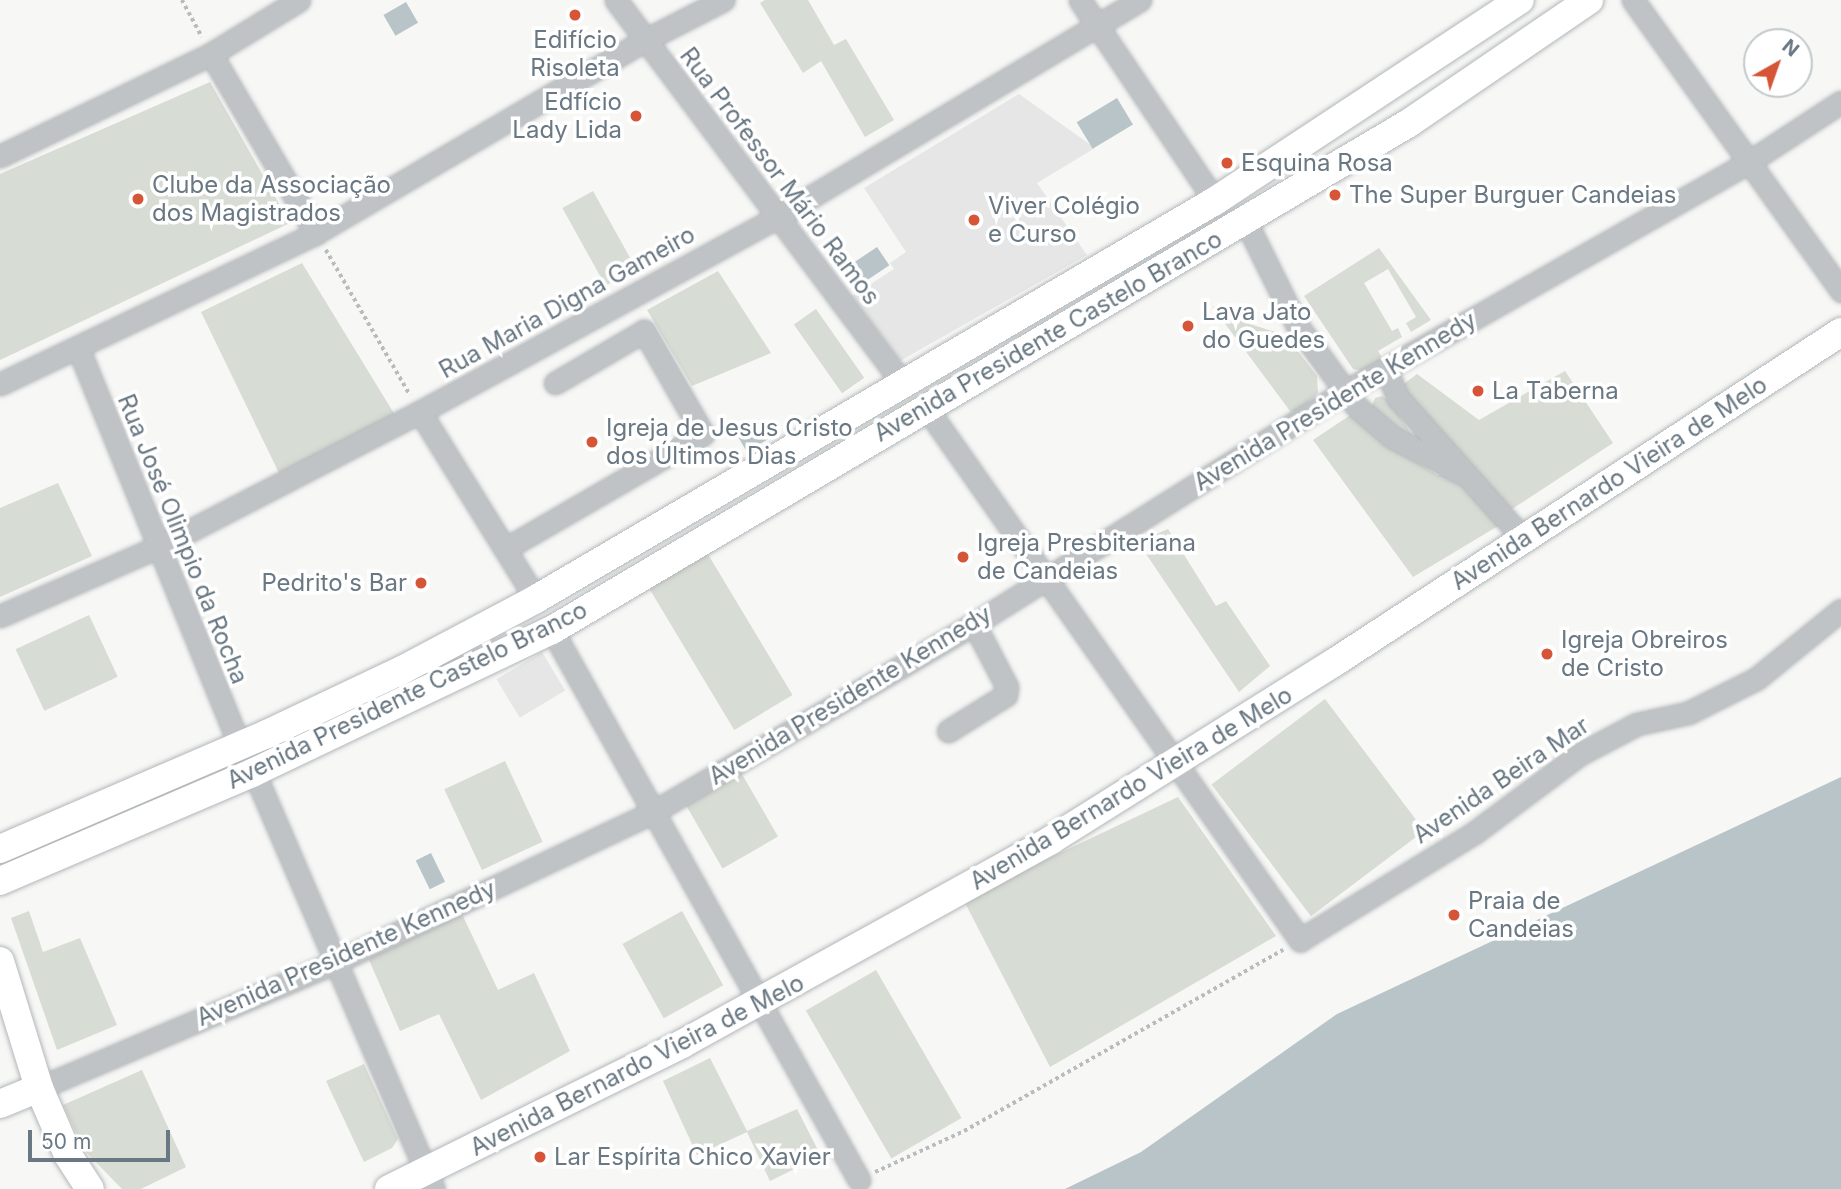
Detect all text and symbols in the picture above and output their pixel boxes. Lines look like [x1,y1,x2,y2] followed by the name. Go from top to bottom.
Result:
[567,7,583,23] marker: Edifício Risoleta
[530,26,620,82] place label: Edifício Risoleta
[1743,28,1813,98] north arrow
[1778,35,1803,62] text: N
[674,42,886,310] street label: Rua Professor Mário Ramos
[512,88,622,144] place label: Edfício Lady Lida
[628,108,644,124] marker: Edfício Lady Lida
[1241,149,1393,177] place label: Esquina Rosa
[1219,155,1235,171] marker: Esquina Rosa
[152,171,391,227] place label: Clube da Associação dos Magistrados
[1349,181,1677,209] place label: The Super Burguer Candeias
[1327,187,1343,203] marker: The Super Burguer Candeias
[130,191,146,207] marker: Clube da Associação dos Magistrados
[988,192,1140,248] place label: Viver Colégio e Curso
[966,212,982,228] marker: Viver Colégio e Curso
[434,220,700,384] street label: Rua Maria Digna Gameiro
[869,224,1227,448] street label: Avenida Presidente Castelo Branco
[1202,298,1325,354] place label: Lava Jato do Guedes
[1189,305,1481,497] street label: Avenida Presidente Kennedy
[1180,318,1196,334] marker: Lava Jato do Guedes
[1446,370,1772,596] street label: Avenida Bernardo Vieira de Melo
[1492,377,1619,405] place label: La Taberna
[1470,383,1486,399] marker: La Taberna
[112,390,254,688] street label: Rua José Olimpio da Rocha
[606,414,853,470] place label: Igreja de Jesus Cristo dos Últimos Dias
[584,434,600,450] marker: Igreja de Jesus Cristo dos Últimos Dias
[977,529,1196,585] place label: Igreja Presbiteriana de Candeias
[955,549,971,565] marker: Igreja Presbiteriana de Candeias
[261,569,407,597] place label: Pedrito's Bar
[413,575,429,591] marker: Pedrito's Bar
[222,595,592,795] street label: Avenida Presidente Castelo Branco
[704,599,996,791] street label: Avenida Presidente Kennedy
[1561,626,1728,682] place label: Igreja Obreiros de Cristo
[1539,646,1555,662] marker: Igreja Obreiros de Cristo
[965,680,1297,896] street label: Avenida Bernardo Vieira de Melo
[1408,711,1594,849] street label: Avenida Beira Mar
[192,874,500,1032] street label: Avenida Presidente Kennedy
[1468,887,1574,943] place label: Praia de Candeias
[1446,907,1462,923] marker: Praia de Candeias
[465,968,809,1162] street label: Avenida Bernardo Vieira de Melo
[32,1116,173,1160] scale bar
[41,1129,91,1154] text: 50 m
[554,1143,831,1171] place label: Lar Espírita Chico Xavier
[532,1149,548,1165] marker: Lar Espírita Chico Xavier

